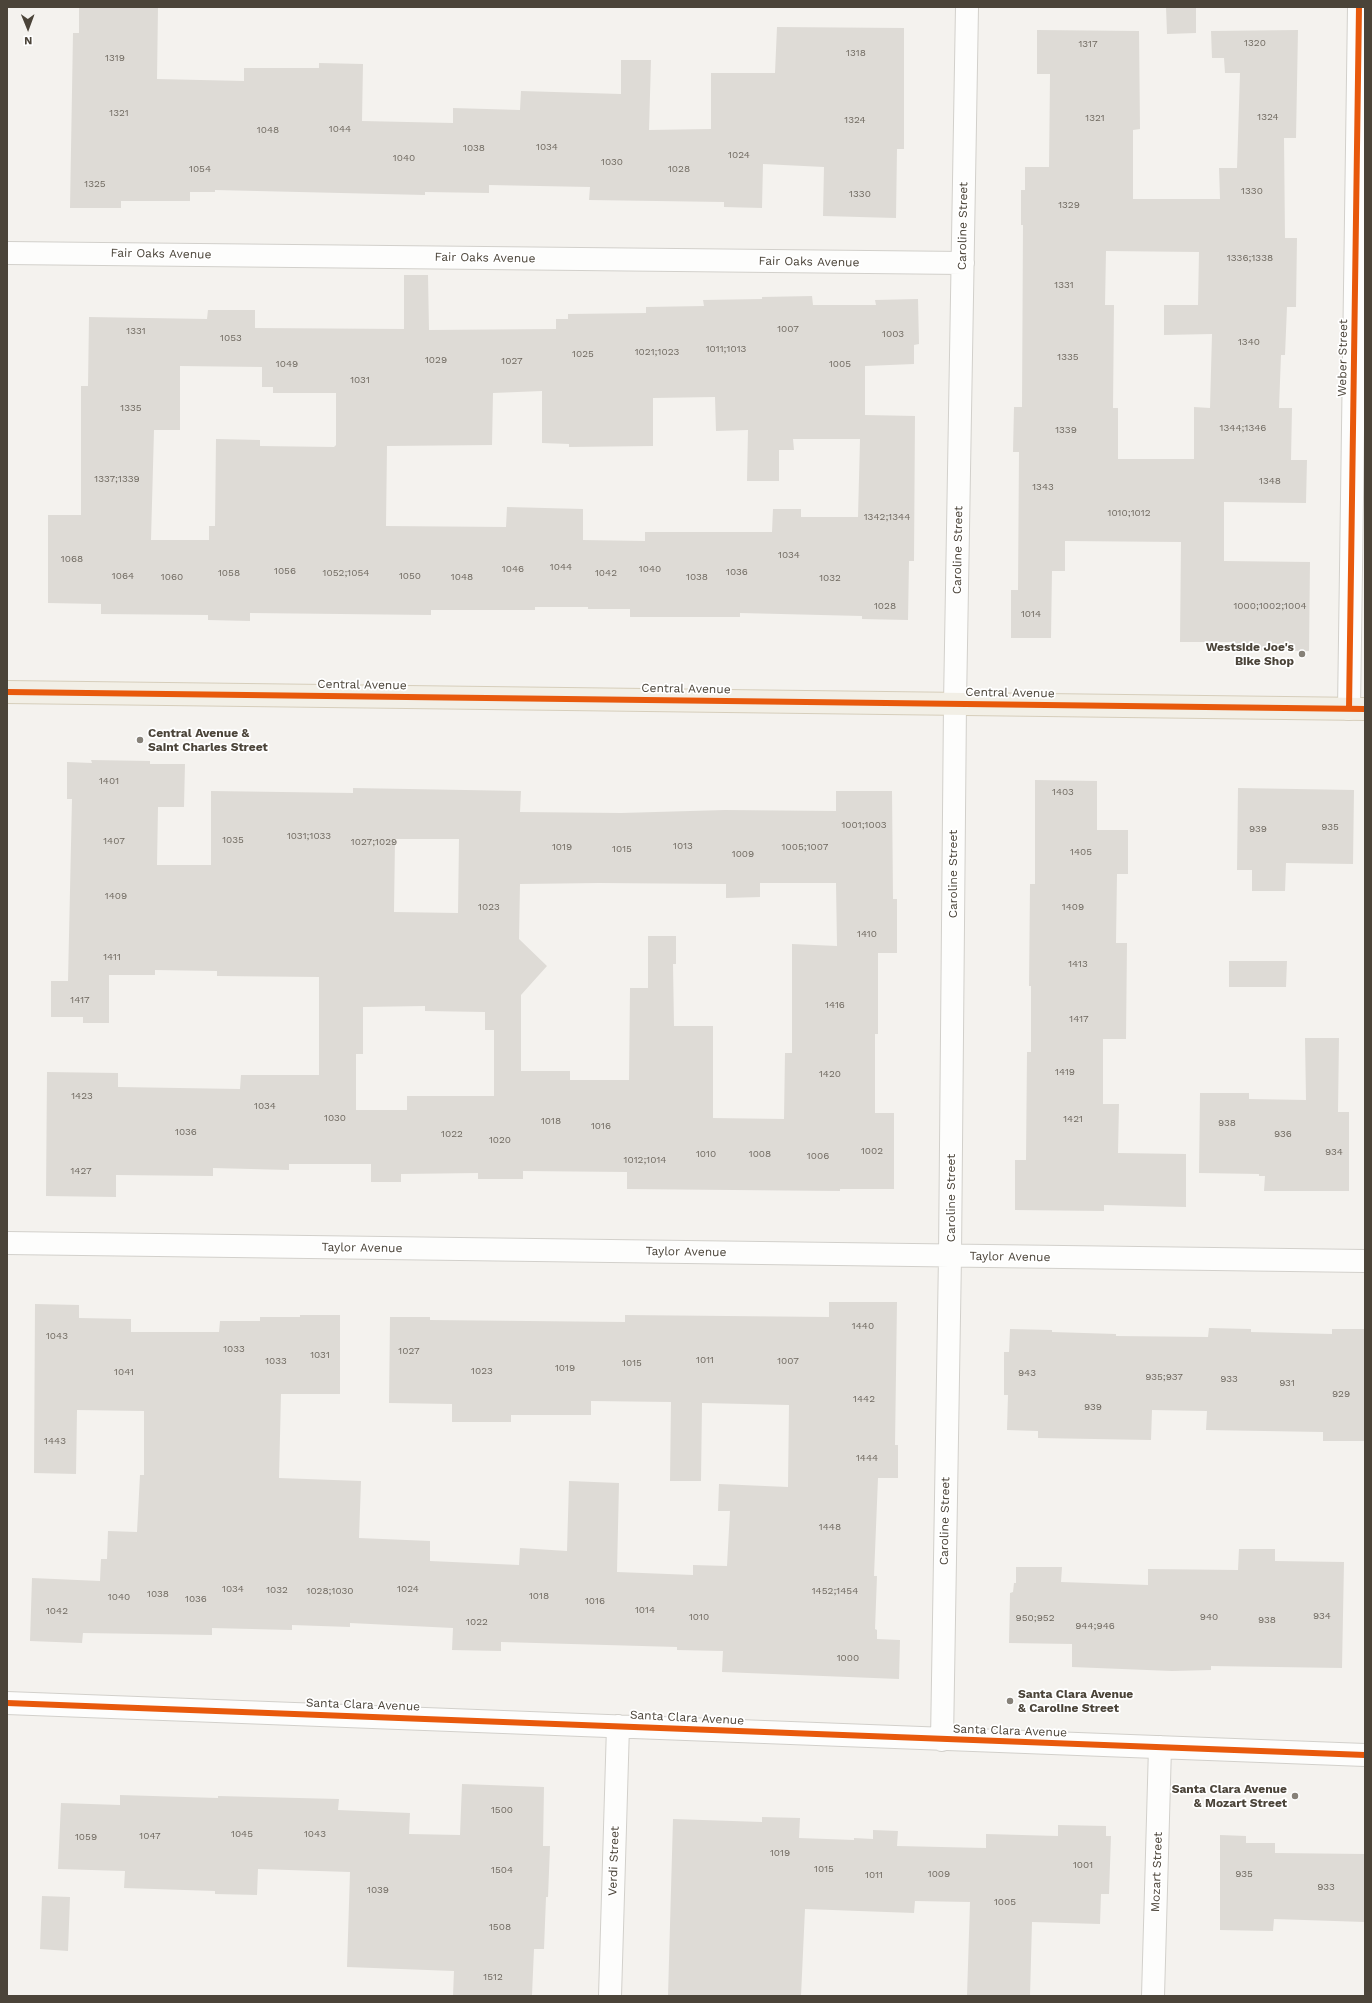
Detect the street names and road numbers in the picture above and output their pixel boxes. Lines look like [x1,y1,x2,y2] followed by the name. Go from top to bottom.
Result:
[955,182,971,270] street label: Caroline Street
[110,246,212,262] street label: Fair Oaks Avenue
[434,250,536,266] street label: Fair Oaks Avenue
[758,254,860,270] street label: Fair Oaks Avenue
[1335,319,1351,397] street label: Weber Street
[950,506,966,594] street label: Caroline Street
[317,677,407,693] street label: Central Avenue
[641,681,731,697] street label: Central Avenue
[965,685,1055,701] street label: Central Avenue
[946,830,960,918] street label: Caroline Street
[944,1154,958,1242] street label: Caroline Street
[321,1240,403,1256] street label: Taylor Avenue
[645,1244,727,1260] street label: Taylor Avenue
[969,1249,1051,1265] street label: Taylor Avenue
[937,1477,953,1565] street label: Caroline Street
[306,1696,420,1714] street label: Santa Clara Avenue
[630,1708,744,1728] street label: Santa Clara Avenue
[953,1722,1067,1740] street label: Santa Clara Avenue
[606,1826,622,1896] street label: Verdi Street
[1148,1832,1166,1912] street label: Mozart Street

